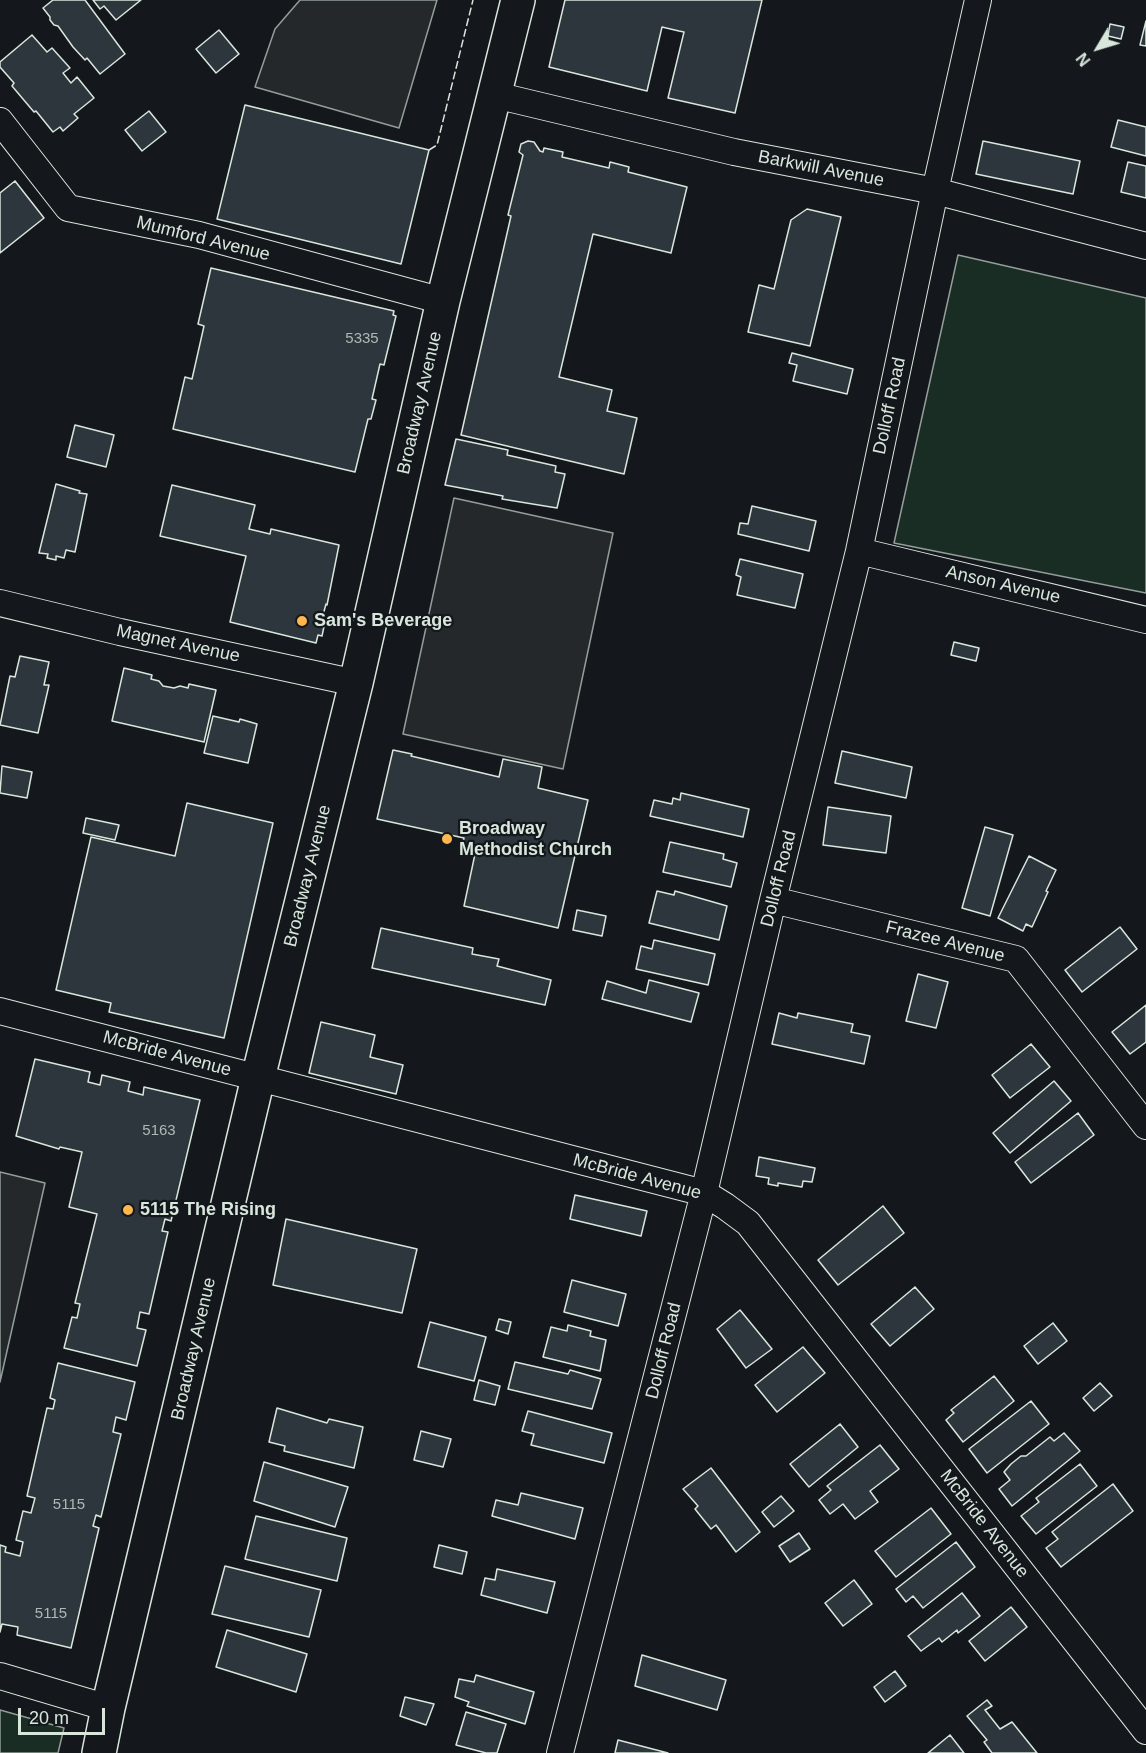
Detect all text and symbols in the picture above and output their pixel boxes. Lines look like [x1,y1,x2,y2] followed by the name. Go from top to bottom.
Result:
[1068,18,1128,78] north arrow
[1073,50,1094,69] text: N
[756,146,886,192] street label: Barkwill Avenue
[134,212,272,266] street label: Mumford Avenue
[345,330,379,348] house number: 5335
[393,330,447,476] street label: Broadway Avenue
[869,355,911,457] street label: Dolloff Road
[944,561,1062,609] street label: Anson Avenue
[314,610,452,632] place label: Sam's Beverage
[295,614,309,628] marker: Sam's Beverage
[114,620,242,668] street label: Magnet Avenue
[280,803,336,949] street label: Broadway Avenue
[459,818,612,860] place label: Broadway Methodist Church
[757,828,801,930] street label: Dolloff Road
[440,832,454,846] marker: Broadway Methodist Church
[883,917,1007,967] street label: Frazee Avenue
[101,1027,233,1081] street label: McBride Avenue
[142,1122,176,1140] house number: 5163
[571,1150,703,1204] street label: McBride Avenue
[140,1199,276,1221] place label: 5115 The Rising
[121,1203,135,1217] marker: 5115 The Rising
[167,1276,221,1422] street label: Broadway Avenue
[642,1300,686,1402] street label: Dolloff Road
[935,1465,1033,1583] street label: McBride Avenue
[53,1496,85,1514] house number: 5115
[35,1605,67,1623] house number: 5115
[21,1696,108,1734] scale bar
[29,1708,69,1728] text: 20 m

